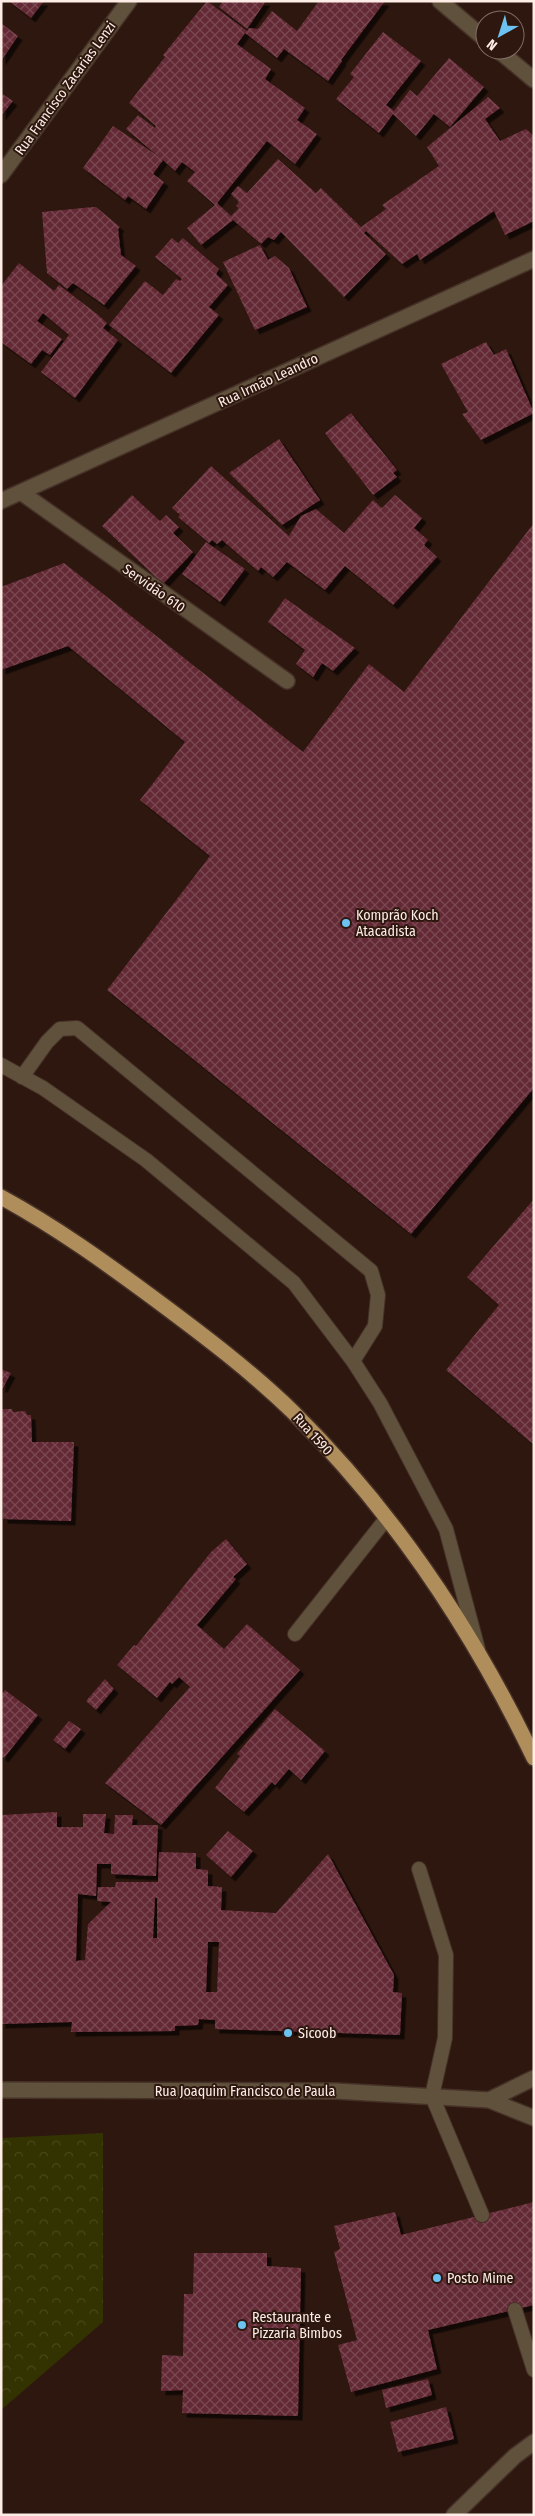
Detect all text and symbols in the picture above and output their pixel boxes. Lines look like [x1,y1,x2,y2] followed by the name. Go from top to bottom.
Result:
[475,10,525,60] north arrow
[11,18,120,158] street label: Rua Francisco Zacarias Lenzi
[484,35,501,54] text: N
[216,350,321,411] street label: Rua Irmão Leandro
[119,561,188,616] street label: Servidão 610
[356,907,439,940] place label: Komprão Koch Atacadista
[340,917,352,929] marker: Komprão Koch Atacadista
[289,1410,336,1459] street label: Rua 1590
[298,2025,336,2042] place label: Sicoob
[282,2027,294,2039] marker: Sicoob
[155,2083,335,2100] street label: Rua Joaquim Francisco de Paula
[447,2270,514,2287] place label: Posto Mime
[431,2272,443,2284] marker: Posto Mime
[252,2309,342,2342] place label: Restaurante e Pizzaria Bimbos
[236,2319,248,2331] marker: Restaurante e Pizzaria Bimbos

